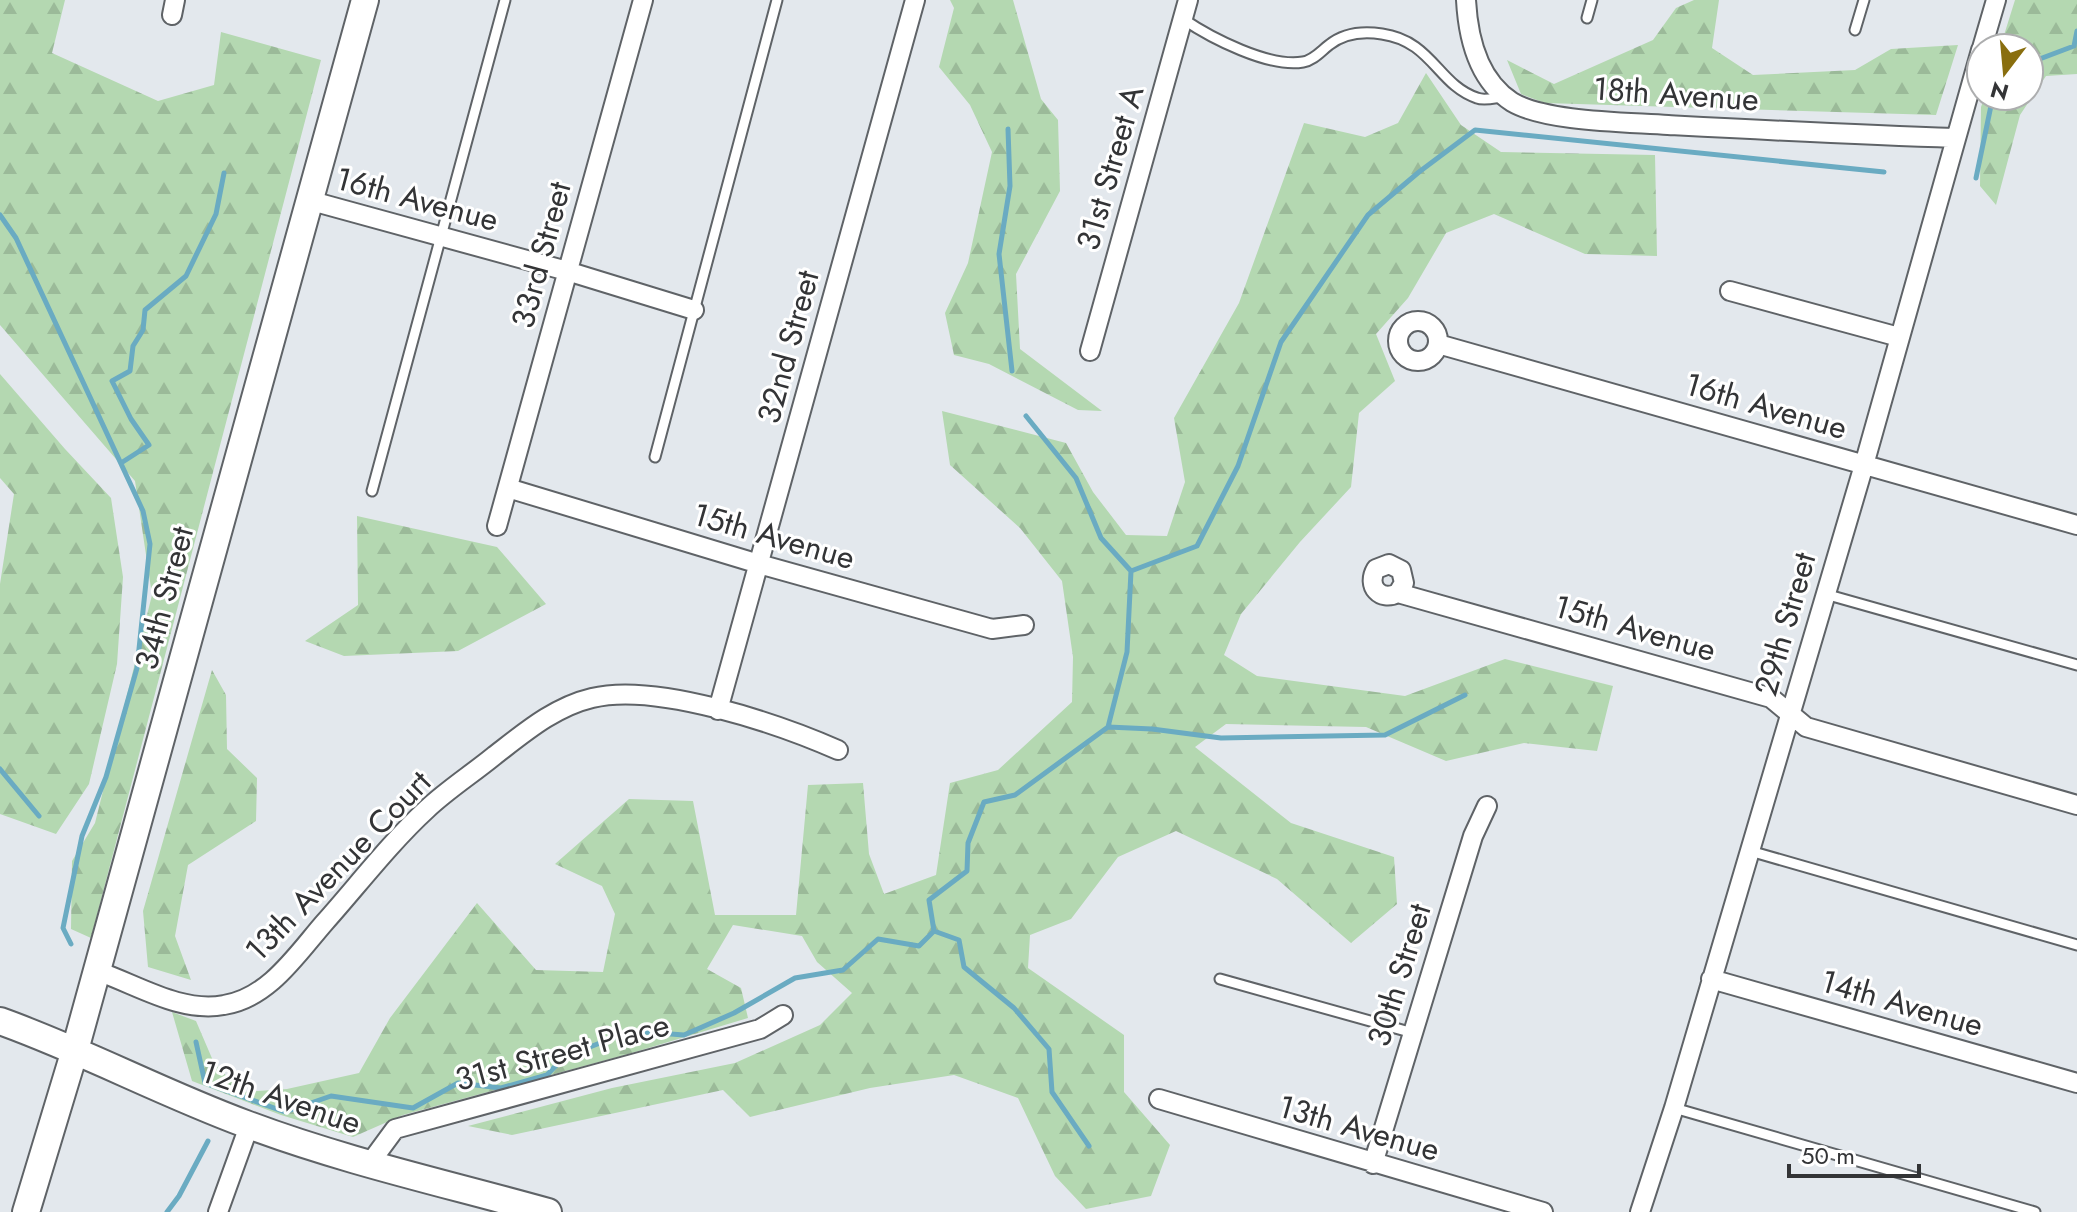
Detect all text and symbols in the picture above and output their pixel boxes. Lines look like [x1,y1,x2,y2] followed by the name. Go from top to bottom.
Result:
[1965,32,2045,112] north arrow
[1592,65,1760,123] street label: 18th Avenue
[1987,73,2012,109] text: N
[1065,80,1155,256] street label: 31st Street A
[331,155,503,243] street label: 16th Avenue
[499,176,583,333] street label: 33rd Street
[746,265,831,429] street label: 32nd Street
[1680,361,1852,451] street label: 16th Avenue
[688,491,860,581] street label: 15th Avenue
[123,521,205,675] street label: 34th Street
[1743,547,1827,701] street label: 29th Street
[1549,583,1721,673] street label: 15th Avenue
[235,760,442,972] street label: 13th Avenue Court
[1355,898,1443,1052] street label: 30th Street
[1815,958,1989,1048] street label: 14th Avenue
[450,1001,674,1103] street label: 31st Street Place
[195,1048,367,1146] street label: 12th Avenue
[1273,1083,1445,1173] street label: 13th Avenue
[1789,1128,1919,1178] scale bar
[1801,1138,1855,1173] text: 50 m

